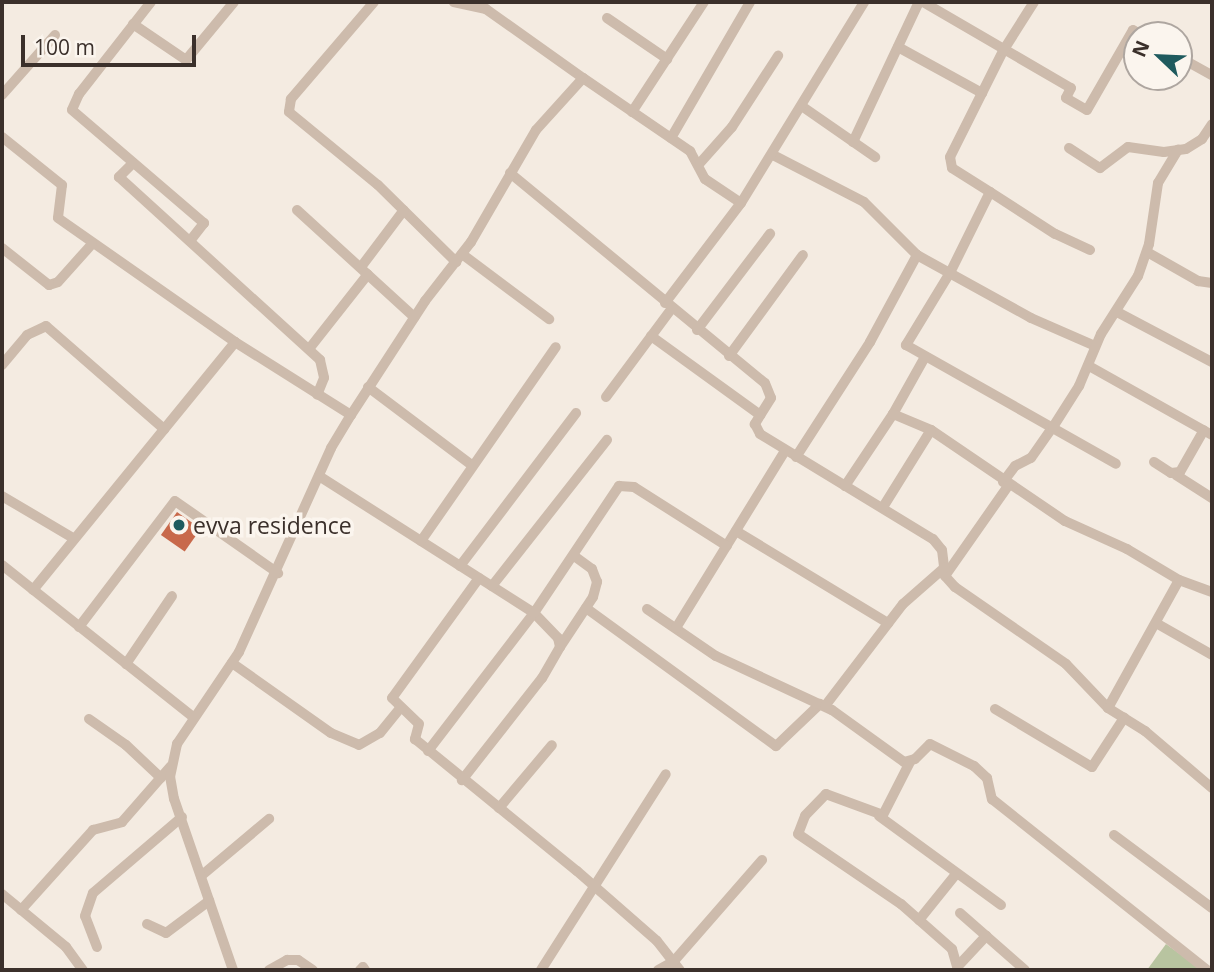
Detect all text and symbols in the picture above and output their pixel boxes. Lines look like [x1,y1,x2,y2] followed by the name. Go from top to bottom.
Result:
[24,21,200,65] scale bar
[1123,21,1193,91] north arrow
[34,33,95,61] text: 100 m
[1126,36,1155,61] text: N
[193,511,352,539] place label: evva residence
[171,517,187,533] marker: evva residence

